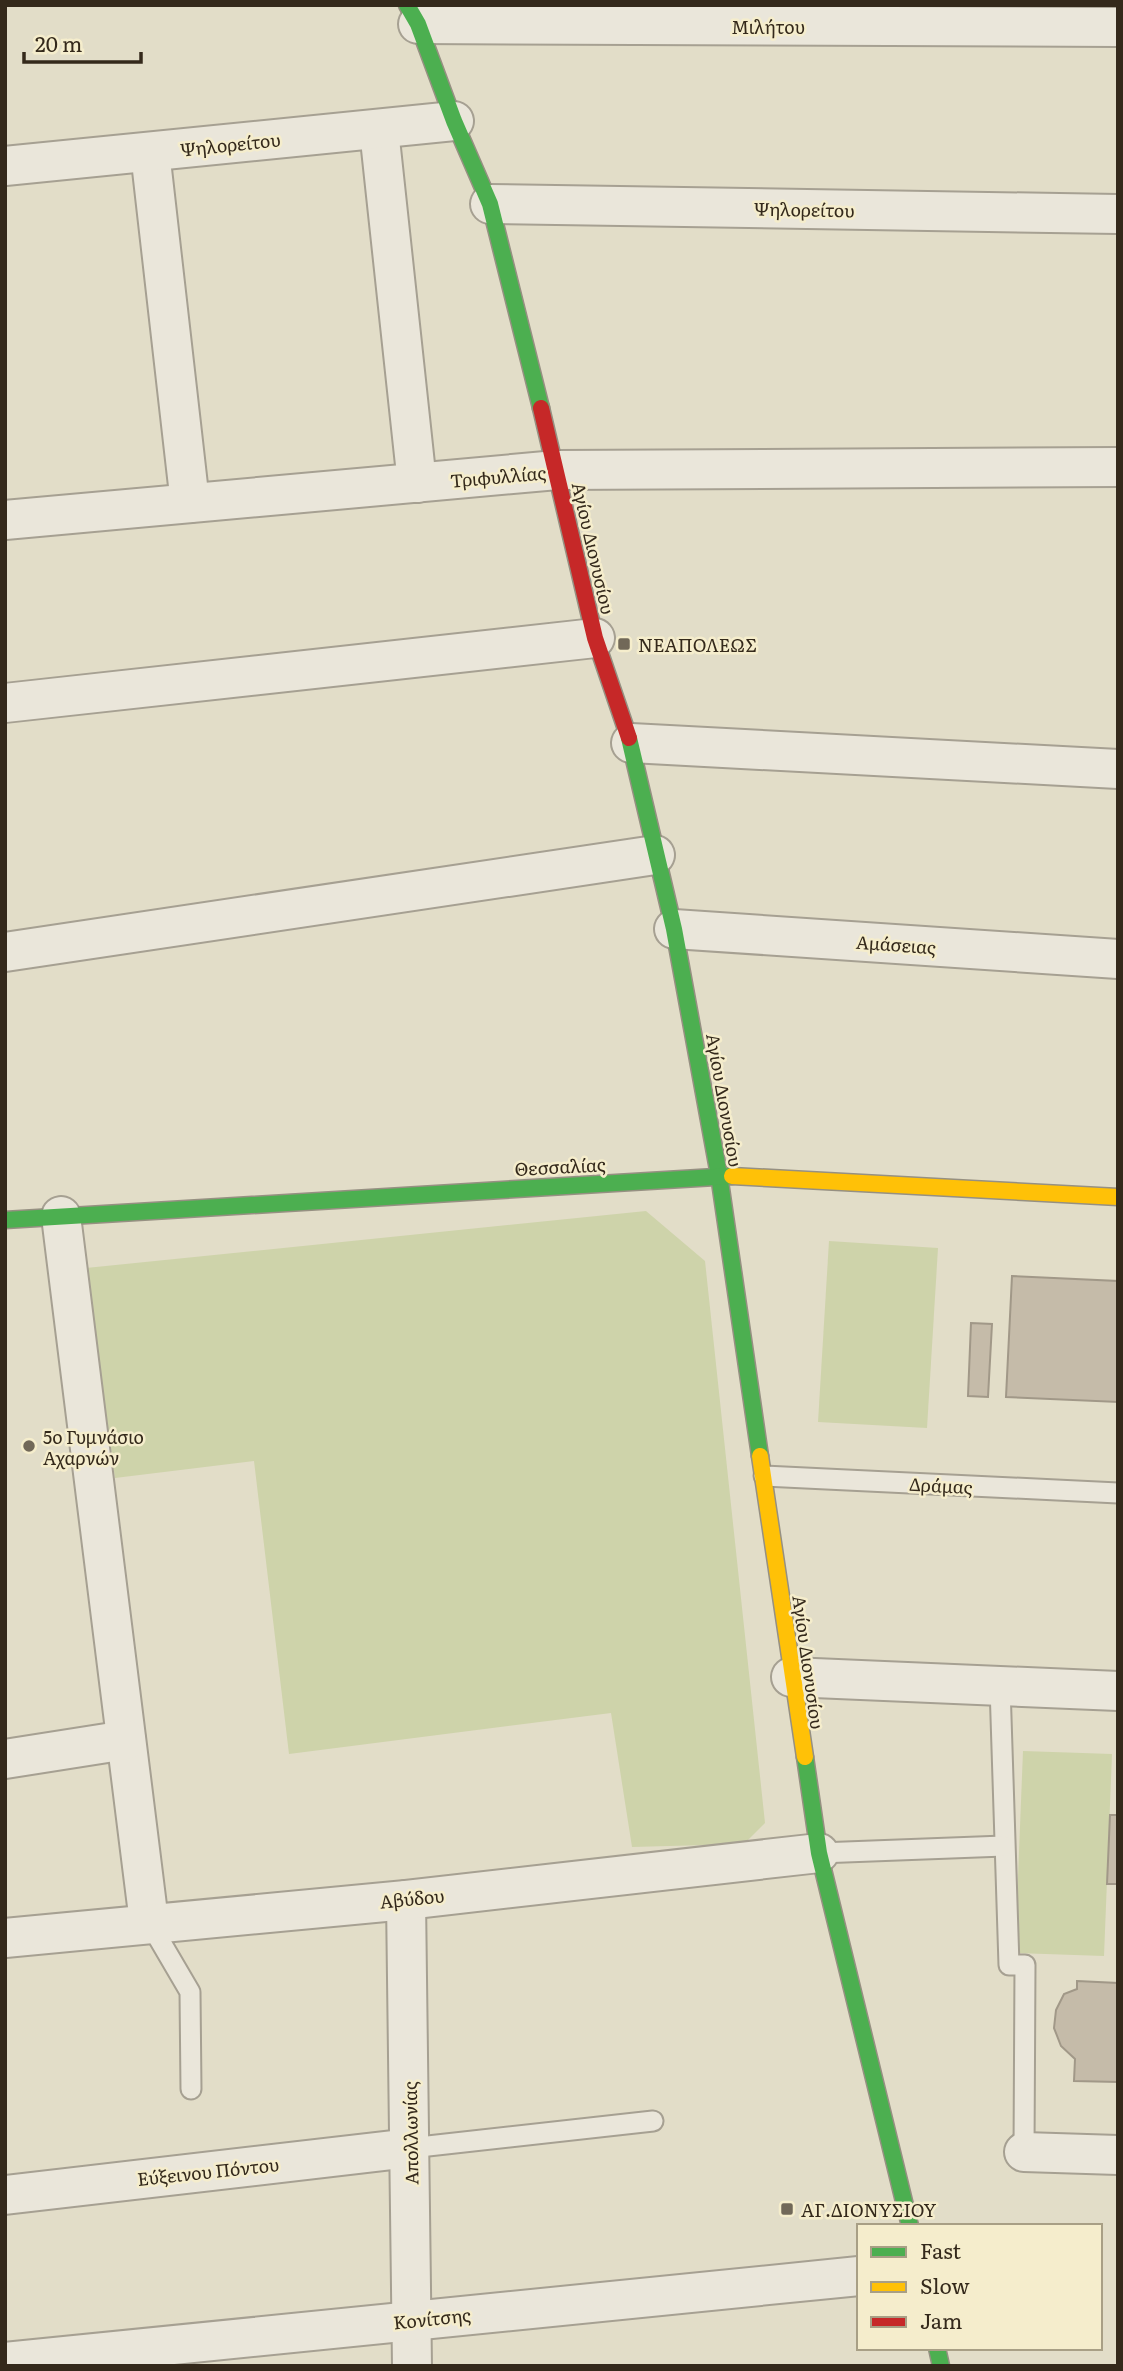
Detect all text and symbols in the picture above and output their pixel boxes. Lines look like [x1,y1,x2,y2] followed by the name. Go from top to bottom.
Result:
[731,13,805,40] street label: Μιλήτου
[24,21,142,65] scale bar
[35,27,82,58] text: 20 m
[178,125,282,163] street label: Ψηλορείτου
[753,195,855,223] street label: Ψηλορείτου
[449,458,547,494] street label: Τριφυλλίας
[566,479,622,617] street label: Αγίου Διονυσίου
[638,631,757,658] place label: ΝΕΑΠΟΛΕΩΣ
[616,636,632,652] marker: ΝΕΑΠΟΛΕΩΣ
[855,928,937,960] street label: Αμάσειας
[700,1031,750,1169] street label: Αγίου Διονυσίου
[514,1150,606,1182] street label: Θεσσαλίας
[43,1423,144,1471] place label: 5ο Γυμνάσιο Αχαρνών
[21,1438,37,1454] marker: 5ο Γυμνάσιο Αχαρνών
[909,1470,973,1500] street label: Δράμας
[786,1593,832,1731] street label: Αγίου Διονυσίου
[378,1881,446,1915] street label: Αβύδου
[396,2081,424,2185] street label: Απολλωνίας
[136,2150,280,2192] street label: Εύξεινου Πόντου
[801,2196,937,2223] place label: ΑΓ.ΔΙΟΝΥΣΙΟΥ
[779,2201,795,2217] marker: ΑΓ.ΔΙΟΝΥΣΙΟΥ
[857,2224,1102,2350] legend
[920,2234,961,2265] text: Fast
[920,2269,970,2300] text: Slow
[392,2301,472,2335] street label: Κονίτσης
[920,2304,962,2335] text: Jam

